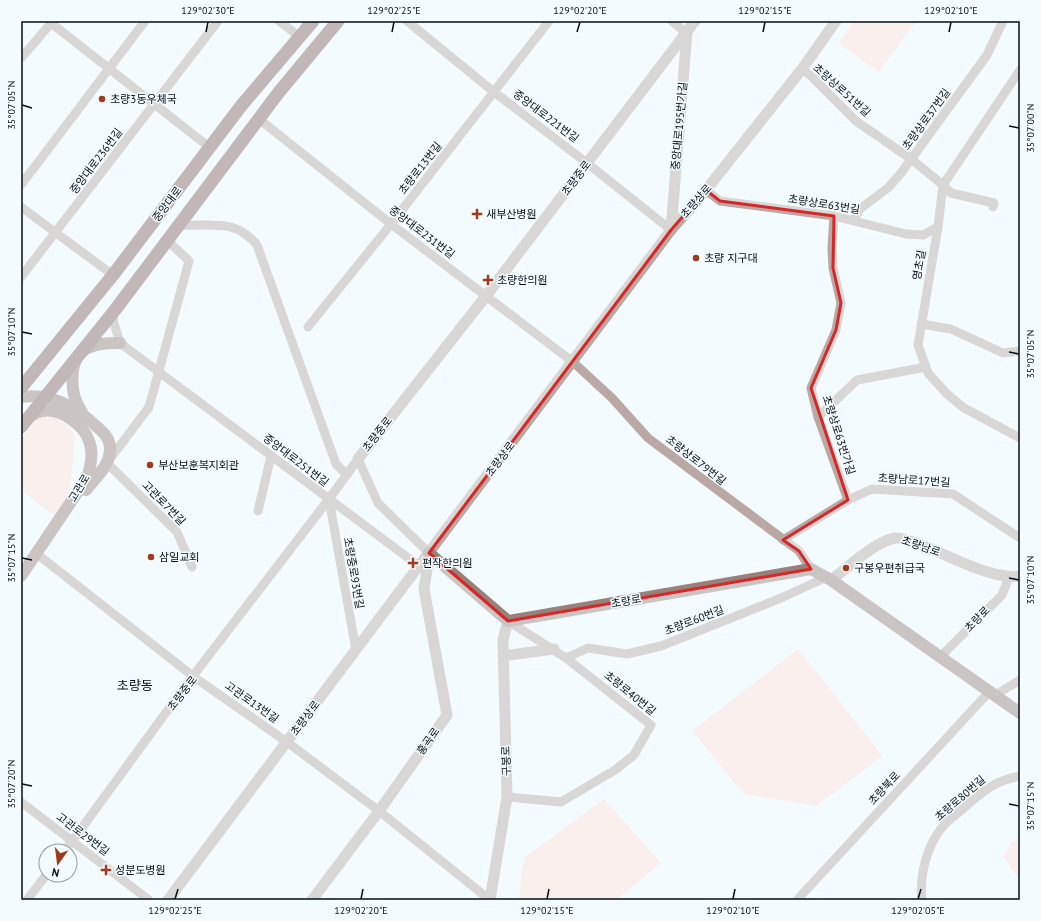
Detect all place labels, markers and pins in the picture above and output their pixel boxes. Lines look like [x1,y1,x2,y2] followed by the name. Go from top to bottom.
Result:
[110,92,177,106] place label: 초량3동우체국
[97,94,107,104] marker: 초량3동우체국
[486,207,537,221] place label: 새부산병원
[471,208,483,220] marker: 새부산병원
[704,251,758,265] place label: 초량 지구대
[691,253,701,263] marker: 초량 지구대
[497,273,548,287] place label: 초량한의원
[482,274,494,286] marker: 초량한의원
[158,458,239,472] place label: 부산보훈복지회관
[145,460,155,470] marker: 부산보훈복지회관
[159,550,199,564] place label: 삼일교회
[146,552,156,562] marker: 삼일교회
[422,556,473,570] place label: 편작한의원
[407,557,419,569] marker: 편작한의원
[854,561,925,575] place label: 구봉우편취급국
[841,563,851,573] marker: 구봉우편취급국
[115,863,166,877] place label: 성분도병원
[100,864,112,876] marker: 성분도병원

